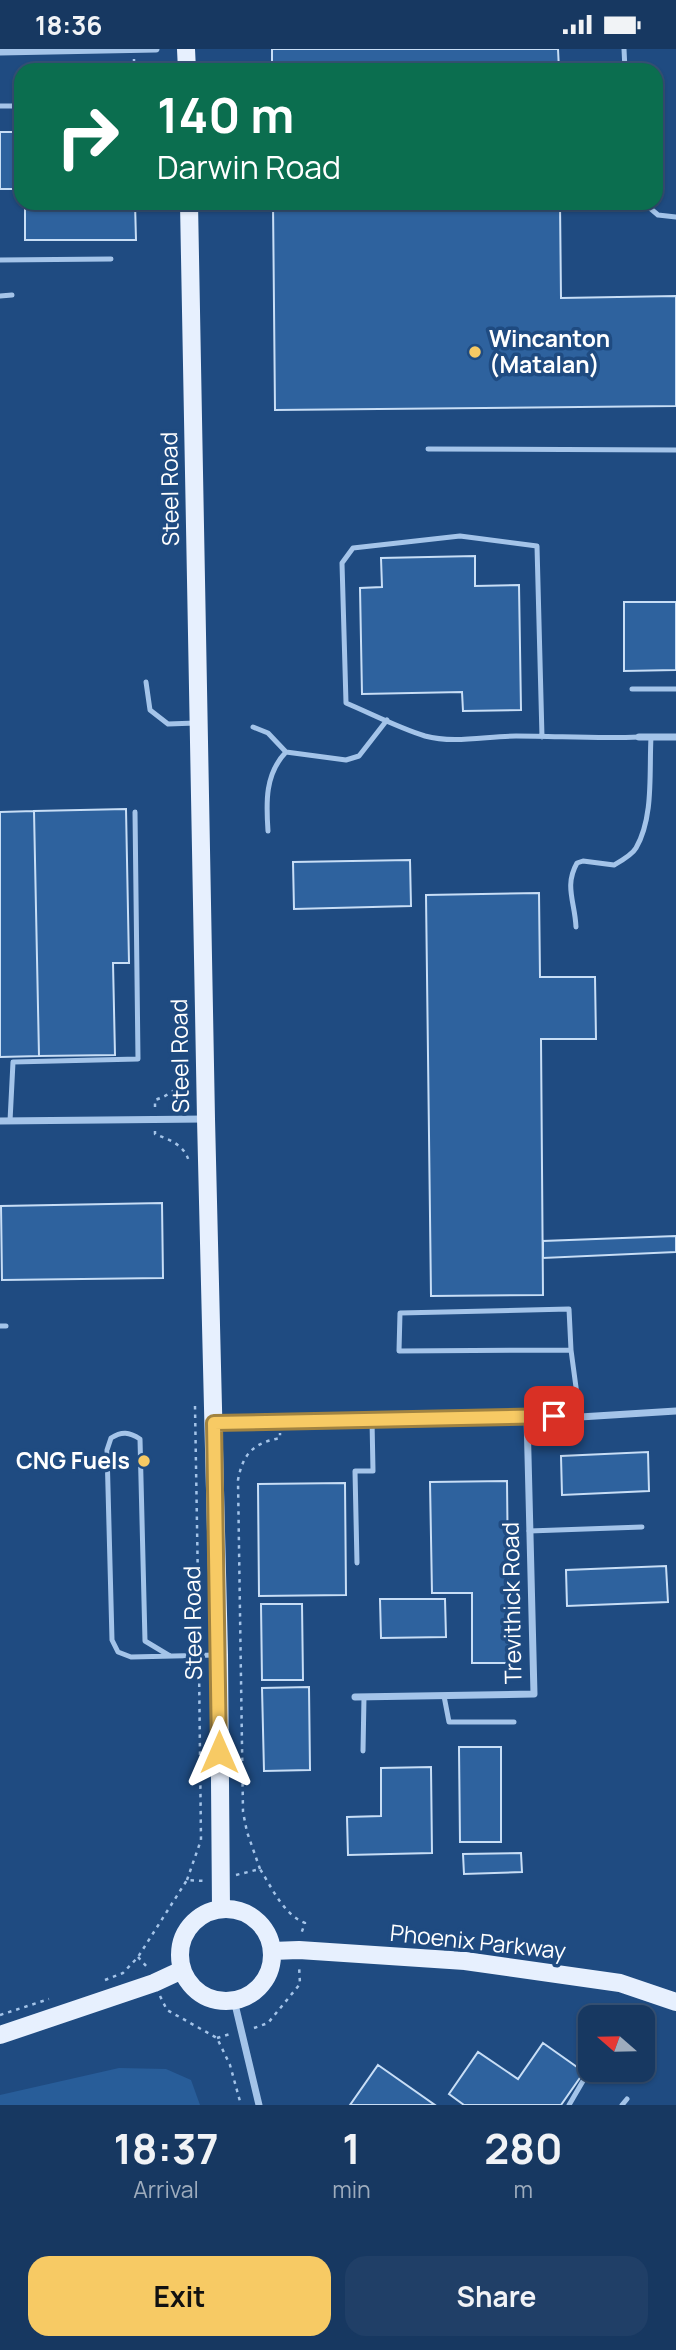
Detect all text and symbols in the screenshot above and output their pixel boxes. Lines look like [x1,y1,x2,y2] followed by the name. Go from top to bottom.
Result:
[35,7,103,43] text: 18:36
[157,81,294,148] text: 140 m
[42,91,133,182] icon: right
[157,145,341,189] text: Darwin Road
[489,322,610,380] place label: Wincanton (Matalan)
[467,344,483,360] marker: Wincanton (Matalan)
[152,432,186,546] street label: Steel Road
[162,999,196,1113] street label: Steel Road
[524,1386,584,1446] pin
[535,1397,573,1435] icon: arrive
[16,1444,130,1476] place label: CNG Fuels
[136,1453,152,1469] marker: CNG Fuels
[494,1522,528,1684] street label: Trevithick Road
[175,1566,209,1680] street label: Steel Road
[182,1715,256,1789] position arrow
[388,1916,568,1966] street label: Phoenix Parkway
[578,2005,654,2083] north arrow
[578,2005,655,2082] map controls
[113,2119,219,2177] text: 18:37
[342,2119,361,2177] text: 1
[484,2119,563,2177] text: 280
[133,2173,199,2205] text: Arrival
[332,2173,371,2205] text: min
[514,2173,533,2205] text: m
[28,2256,331,2336] button: Exit
[345,2256,648,2336] button: Share

